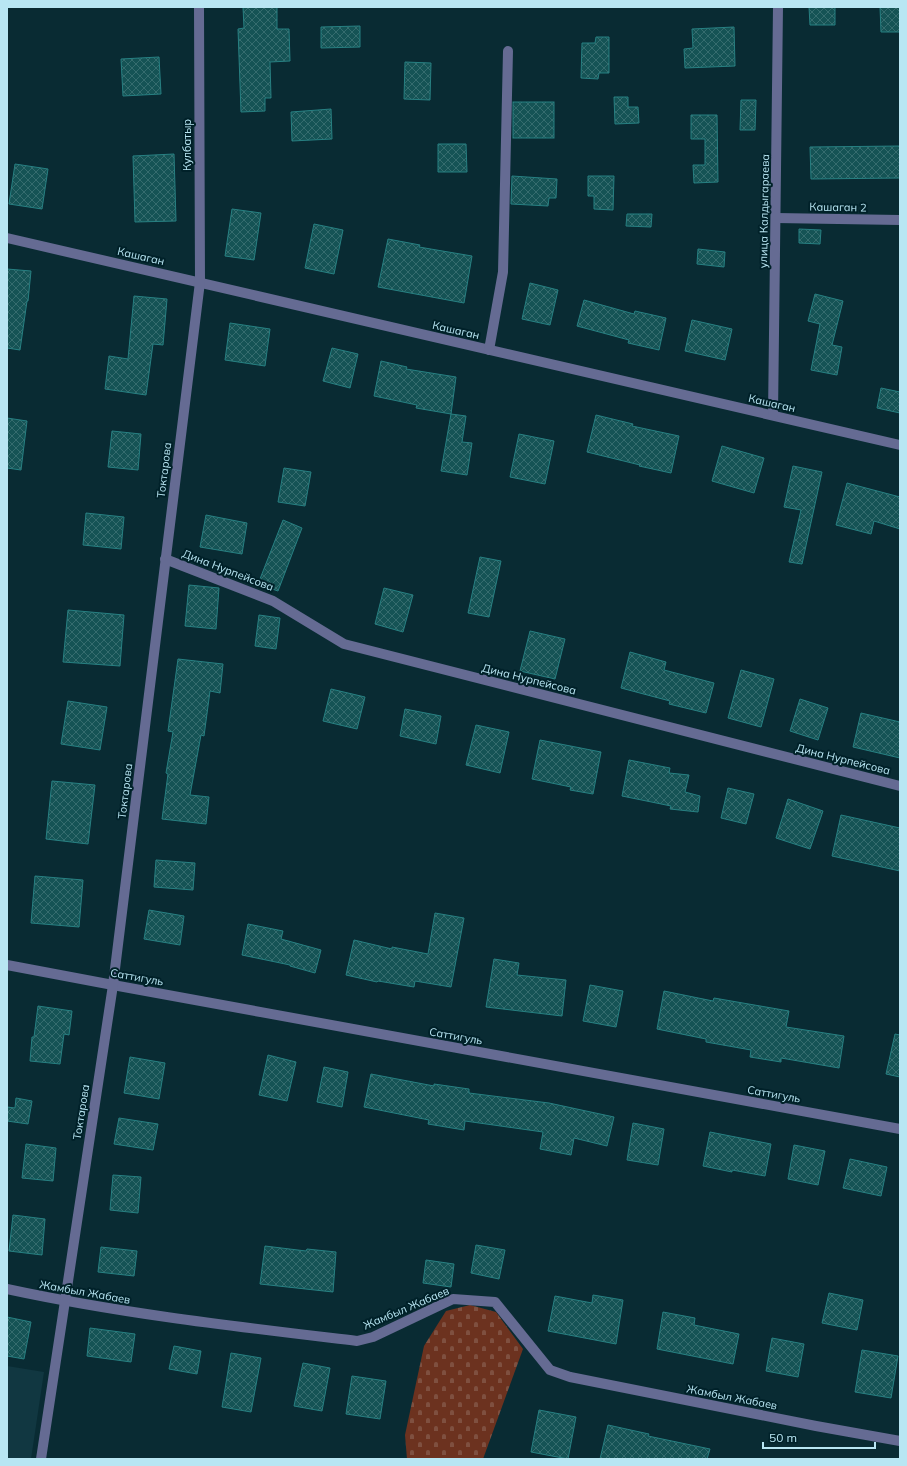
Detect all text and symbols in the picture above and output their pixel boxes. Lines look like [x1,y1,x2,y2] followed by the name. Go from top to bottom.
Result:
[180,119,194,171] street label: Кулбатыр
[756,154,772,268] street label: улица Калдыгараева
[809,200,867,215] street label: Кашаган 2
[116,244,166,268] street label: Кашаган
[431,318,481,342] street label: Кашаган
[747,391,797,415] street label: Кашаган
[154,441,174,499] street label: Токтарова
[180,546,276,594] street label: Дина Нурпейсова
[480,661,578,697] street label: Дина Нурпейсова
[794,741,892,777] street label: Дина Нурпейсова
[115,762,135,820] street label: Токтарова
[109,965,165,989] street label: Саттигуль
[428,1024,484,1048] street label: Саттигуль
[746,1082,802,1106] street label: Саттигуль
[70,1083,92,1141] street label: Токтарова
[38,1277,132,1307] street label: Жамбыл Жабаев
[361,1284,451,1332] street label: Жамбыл Жабаев
[686,1381,778,1413] street label: Жамбыл Жабаев
[763,1424,875,1450] scale bar
[769,1430,797,1445] text: 50 m

